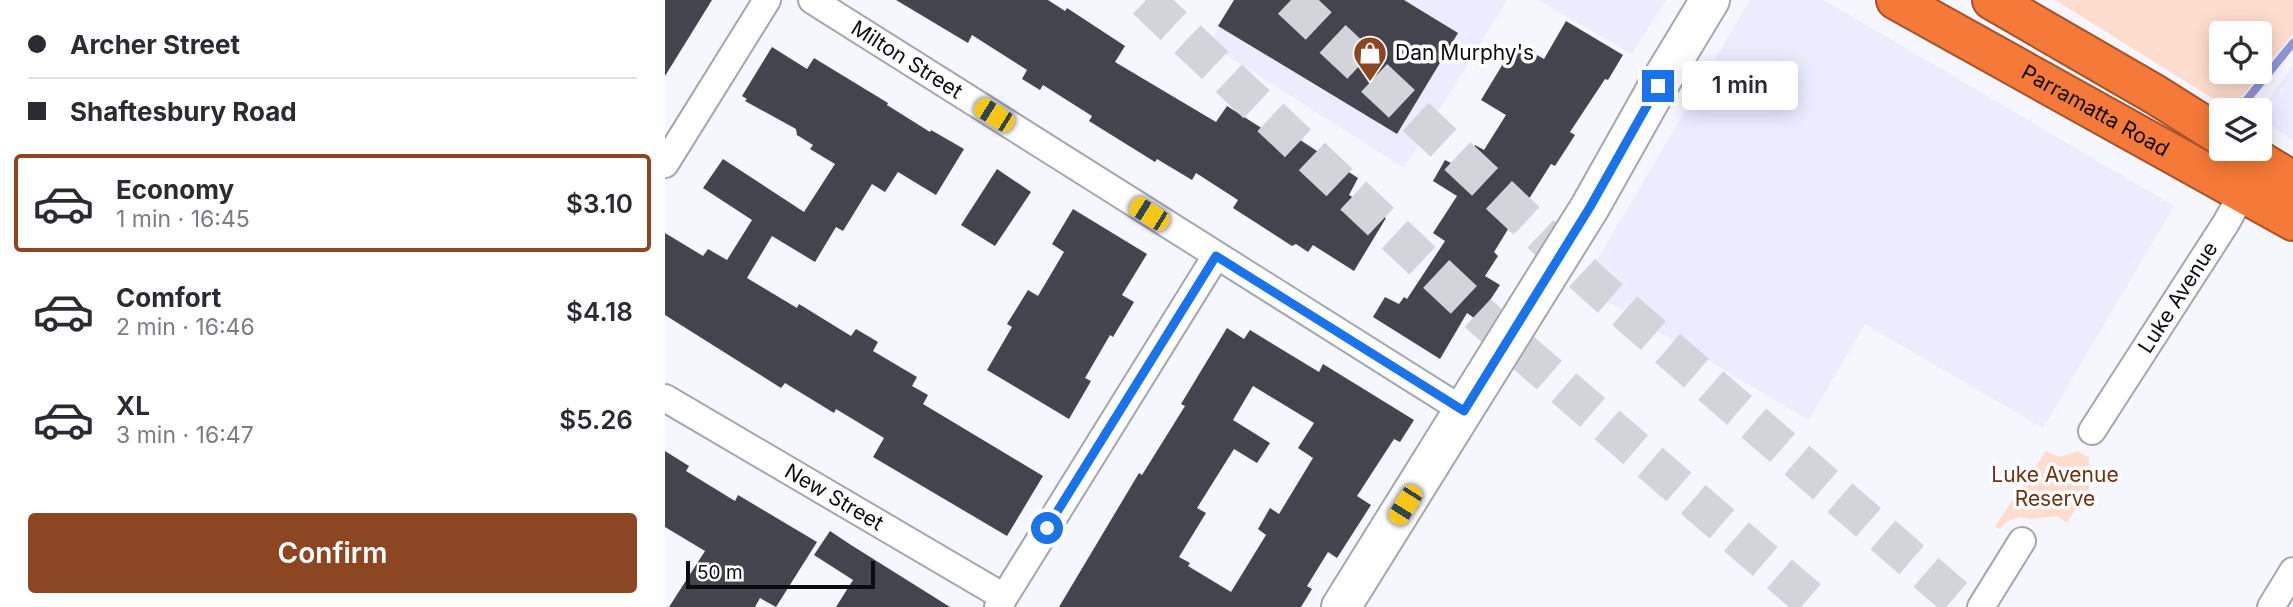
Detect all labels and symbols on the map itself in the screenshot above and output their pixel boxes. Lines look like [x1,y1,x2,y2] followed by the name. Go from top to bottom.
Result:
[847,15,967,104] street label: Milton Street
[1351,34,1389,83] shop icon: Dan Murphy's
[1395,40,1534,65] place label: Dan Murphy's
[2017,59,2174,162] street label: Parramatta Road
[1683,62,1798,110] callout: 1 min
[1642,70,1674,102] route end
[971,95,1018,135] car
[1126,194,1173,234] car
[2133,237,2223,357] street label: Luke Avenue
[780,458,888,536] street label: New Street
[1991,462,2119,511] park label: Luke Avenue Reserve
[1385,482,1426,528] car
[1031,512,1063,544] route start
[686,558,875,590] scale bar

